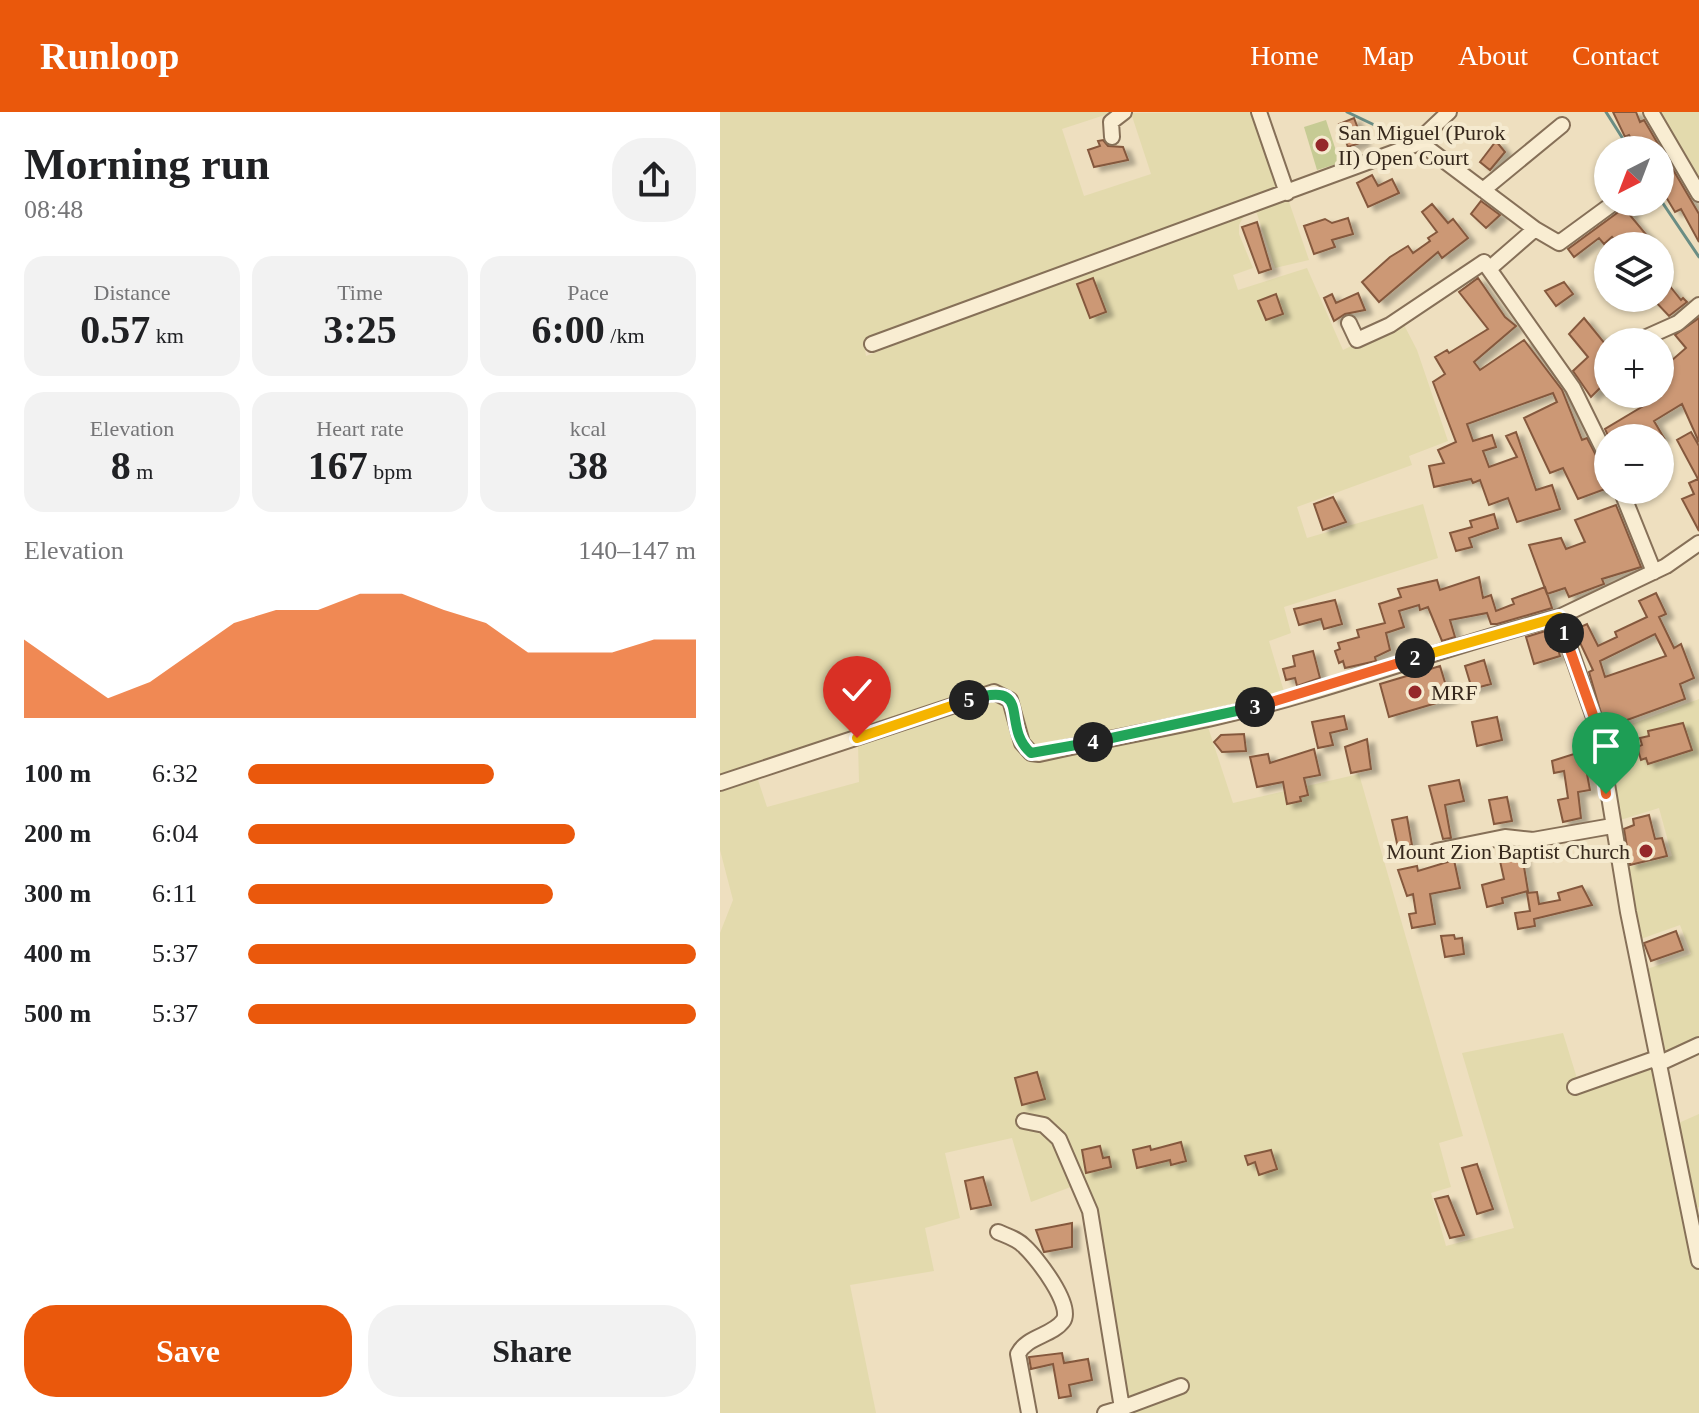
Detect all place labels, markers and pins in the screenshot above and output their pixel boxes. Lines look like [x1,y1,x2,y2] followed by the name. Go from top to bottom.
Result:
[1338,120,1505,170] place label: San Miguel (Purok II) Open Court
[1313,136,1331,154] marker: San Miguel (Purok II) Open Court
[1544,613,1584,653] pin: 1
[1395,638,1435,678] pin: 2
[823,656,891,738] pin
[949,680,989,720] pin: 5
[1431,680,1477,705] place label: MRF
[1406,683,1424,701] marker: MRF
[1235,687,1275,727] pin: 3
[1572,712,1640,794] pin
[1073,722,1113,762] pin: 4
[1386,839,1630,864] place label: Mount Zion Baptist Church
[1637,842,1655,860] marker: Mount Zion Baptist Church

